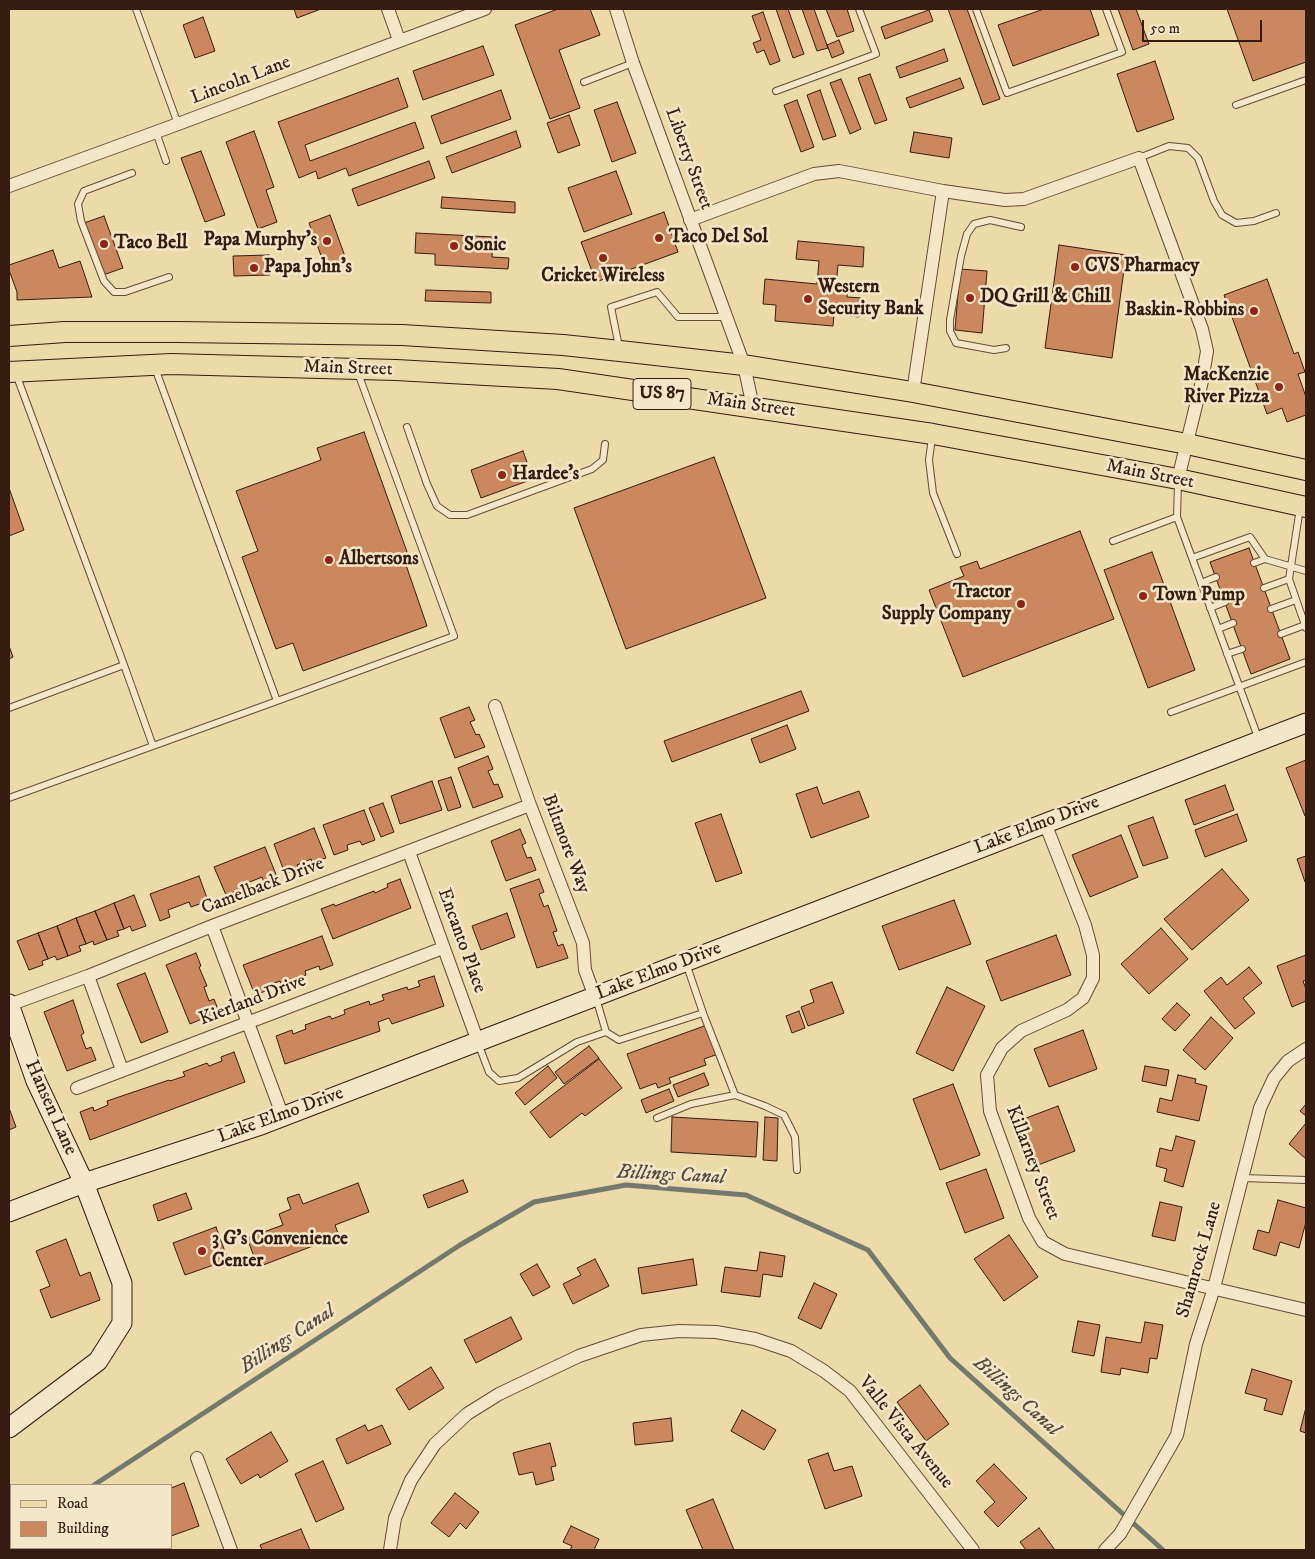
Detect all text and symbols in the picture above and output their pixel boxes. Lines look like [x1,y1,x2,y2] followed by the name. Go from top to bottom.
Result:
[1145,10,1265,42] scale bar
[1150,19,1180,38] text: 50 m
[188,52,294,110] street label: Lincoln Lane
[659,105,717,213] street label: Liberty Street
[669,227,768,249] place label: Taco Del Sol
[203,230,317,252] place label: Papa Murphy's
[653,232,665,244] marker: Taco Del Sol
[114,233,188,255] place label: Taco Bell
[321,235,333,247] marker: Papa Murphy's
[464,235,506,257] place label: Sonic
[98,238,110,250] marker: Taco Bell
[448,240,460,252] marker: Sonic
[597,252,609,264] marker: Cricket Wireless
[1085,256,1199,278] place label: CVS Pharmacy
[264,257,352,279] place label: Papa John's
[1069,261,1081,273] marker: CVS Pharmacy
[248,262,260,274] marker: Papa John's
[541,266,665,288] place label: Cricket Wireless
[818,277,924,321] place label: Western Security Bank
[980,287,1111,309] place label: DQ Grill & Chill
[964,292,976,304] marker: DQ Grill & Chill
[802,293,814,305] marker: Western Security Bank
[1125,300,1244,322] place label: Baskin-Robbins
[1248,305,1260,317] marker: Baskin-Robbins
[303,356,393,382] street label: Main Street
[1184,365,1269,409] place label: MacKenzie River Pizza
[633,378,691,409] road number: US 87
[1273,381,1285,393] marker: MacKenzie River Pizza
[705,388,797,424] street label: Main Street
[1104,455,1196,495] street label: Main Street
[512,464,579,486] place label: Hardee's
[496,469,508,481] marker: Hardee's
[339,549,419,571] place label: Albertsons
[323,554,335,566] marker: Albertsons
[882,582,1011,626] place label: Tractor Supply Company
[1153,585,1245,607] place label: Town Pump
[1137,590,1149,602] marker: Town Pump
[1015,598,1027,610] marker: Tractor Supply Company
[536,791,594,897] street label: Biltmore Way
[971,792,1103,860] street label: Lake Elmo Drive
[198,853,328,921] street label: Camelback Drive
[432,886,490,996] street label: Encanto Place
[593,938,725,1006] street label: Lake Elmo Drive
[196,970,310,1032] street label: Kierland Drive
[19,1057,81,1159] street label: Hansen Lane
[215,1083,347,1149] street label: Lake Elmo Drive
[1000,1103,1064,1223] street label: Killarney Street
[616,1161,726,1191] water label: Billings Canal
[1173,1199,1227,1321] street label: Shamrock Lane
[212,1229,348,1273] place label: 3 G's Convenience Center
[196,1245,208,1257] marker: 3 G's Convenience Center
[236,1300,340,1380] water label: Billings Canal
[968,1352,1064,1442] water label: Billings Canal
[853,1372,957,1494] street label: Valle Vista Avenue
[10,1484,172,1549] legend
[57,1494,88,1513] text: Road
[57,1519,109,1538] text: Building

